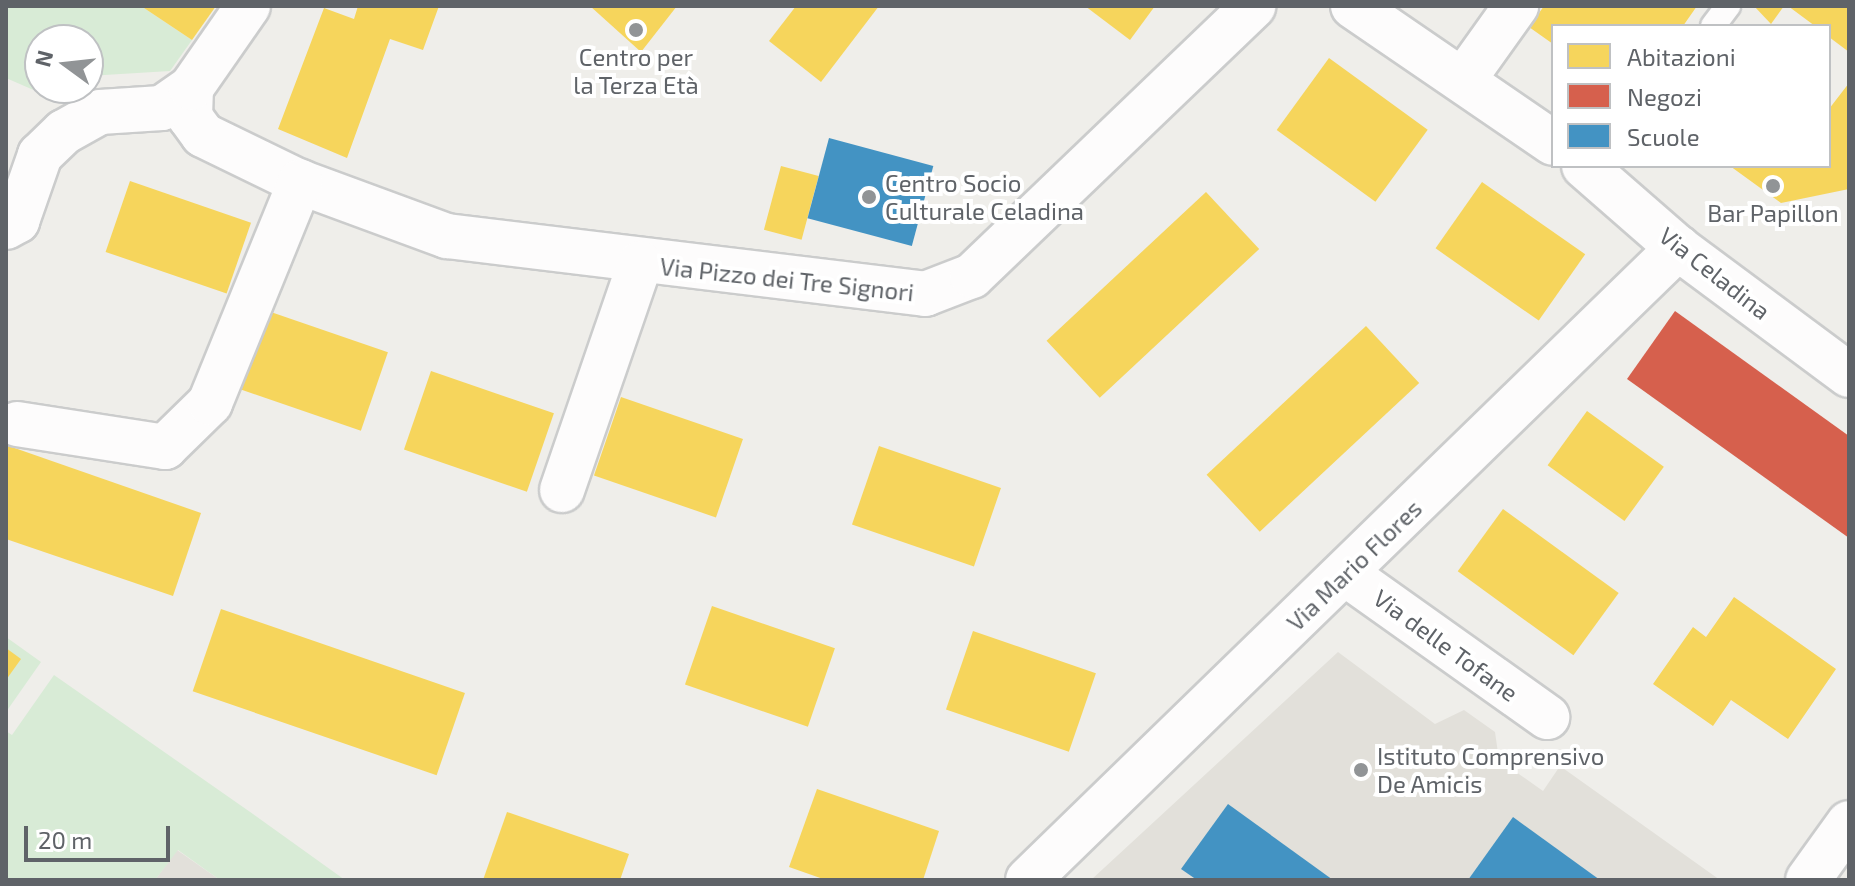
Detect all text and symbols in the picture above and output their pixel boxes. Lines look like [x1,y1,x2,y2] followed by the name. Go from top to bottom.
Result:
[627,21,645,39] marker: Centro per la Terza Età
[24,24,104,104] north arrow
[1551,24,1831,168] legend
[1627,42,1736,71] text: Abitazioni
[573,43,699,99] place label: Centro per la Terza Età
[28,47,57,69] text: N
[1627,82,1702,111] text: Negozi
[1627,122,1700,151] text: Scuole
[885,169,1084,225] place label: Centro Socio Culturale Celadina
[1764,177,1782,195] marker: Bar Papillon
[860,188,878,206] marker: Centro Socio Culturale Celadina
[1707,199,1839,227] place label: Bar Papillon
[1654,221,1776,325] street label: Via Celadina
[658,251,916,307] street label: Via Pizzo dei Tre Signori
[1281,494,1427,636] street label: Via Mario Flores
[1368,583,1524,707] street label: Via delle Tofane
[1377,742,1604,798] place label: Istituto Comprensivo De Amicis
[1352,761,1370,779] marker: Istituto Comprensivo De Amicis
[28,810,174,860] scale bar
[38,825,92,854] text: 20 m

